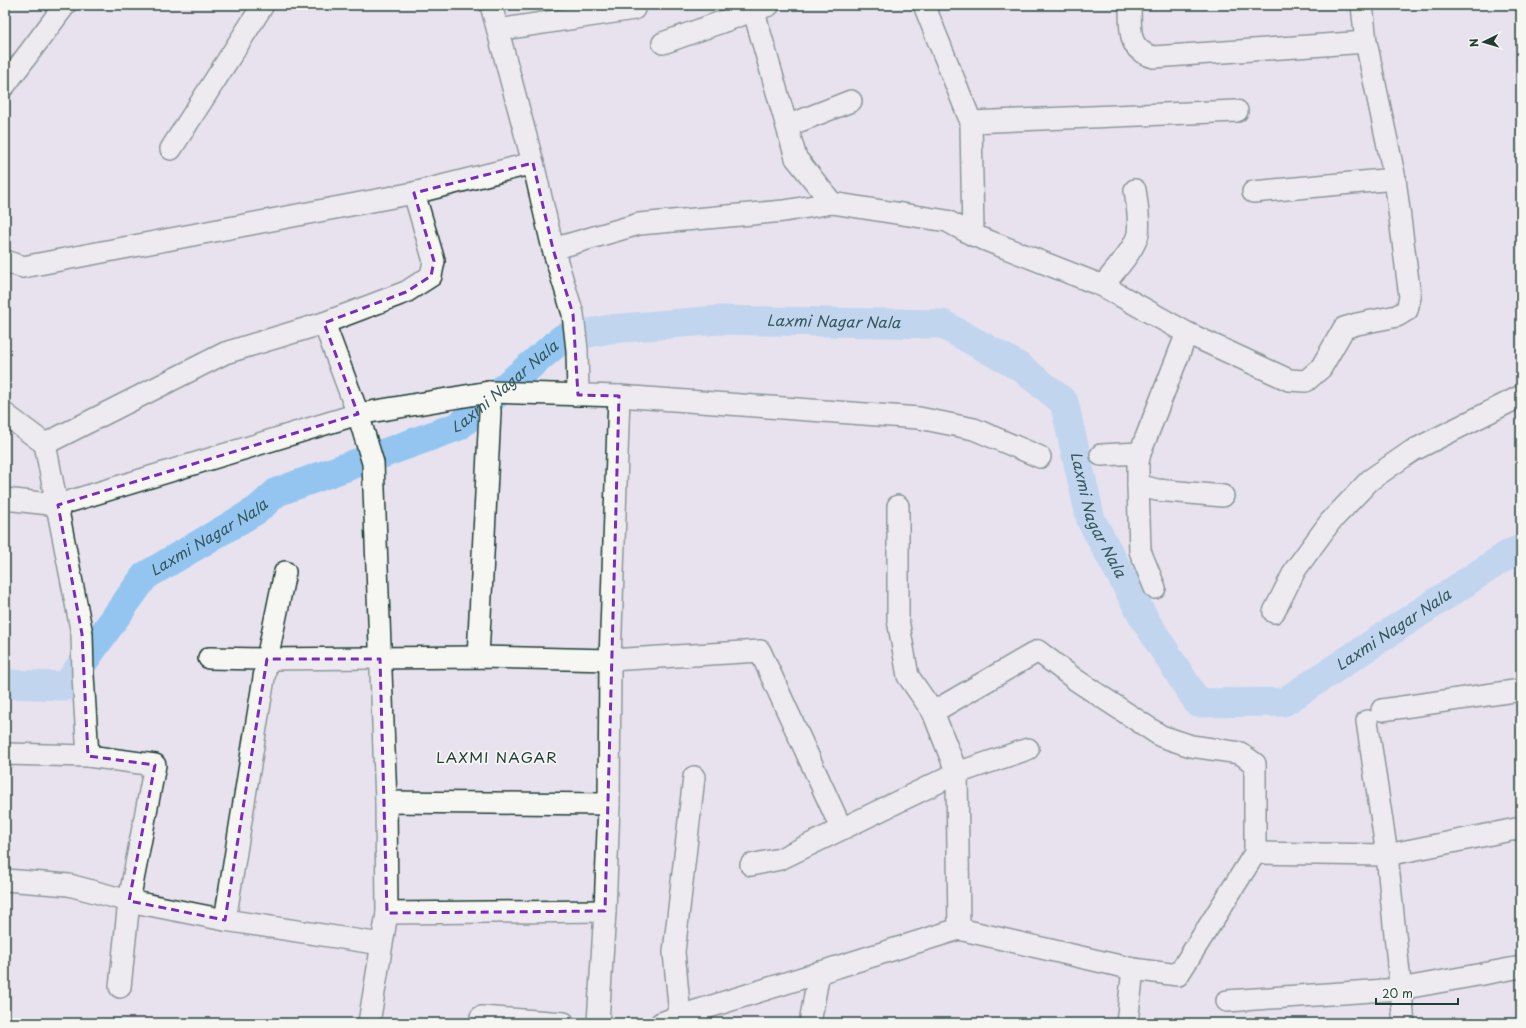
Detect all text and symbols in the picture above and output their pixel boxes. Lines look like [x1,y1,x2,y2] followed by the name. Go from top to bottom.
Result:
[1464,22,1504,62] north arrow
[1465,38,1482,48] text: N
[767,308,901,333] water label: Laxmi Nagar Nala
[448,334,563,438] water label: Laxmi Nagar Nala
[1066,449,1133,582] water label: Laxmi Nagar Nala
[145,492,273,581] water label: Laxmi Nagar Nala
[1330,582,1455,675] water label: Laxmi Nagar Nala
[436,745,558,768] district label: LAXMI NAGAR
[1376,980,1458,1006] scale bar
[1382,984,1413,1002] text: 20 m

